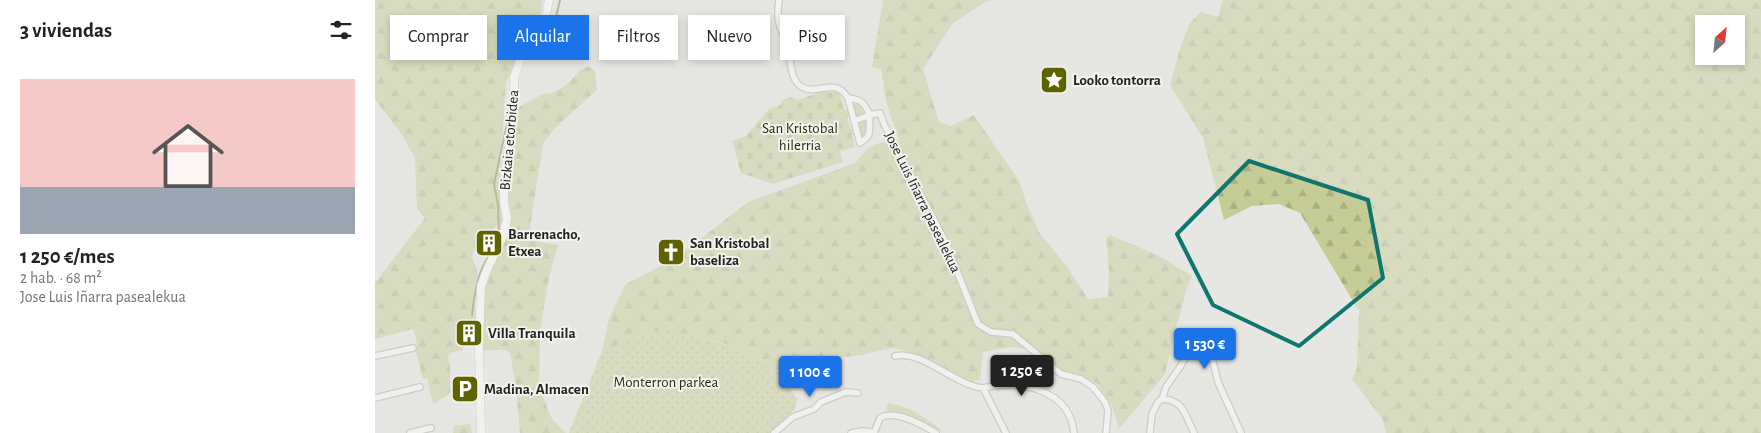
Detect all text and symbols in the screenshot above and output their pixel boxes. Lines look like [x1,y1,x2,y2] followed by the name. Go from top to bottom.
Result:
[390,15,487,60] chip: Comprar
[497,15,589,60] chip: Alquilar
[599,15,678,60] chip: Filtros
[688,15,770,60] chip: Nuevo
[780,15,845,60] chip: Piso
[1695,15,1745,65] north arrow
[1695,15,1745,65] map controls
[327,16,355,44] icon: filters
[20,20,112,41] text: 3 viviendas
[1039,65,1069,95] place icon: Looko tontorra
[1073,73,1161,88] place label: Looko tontorra
[498,89,521,191] street label: Bizkaia etorbidea
[143,111,233,201] icon: home
[762,121,838,153] park label: San Kristobal hilerria
[882,129,963,275] street label: Jose Luis Iñarra pasealekua
[508,227,581,259] place label: Barrenacho, Etxea
[474,228,504,258] building icon: Barrenacho, Etxea
[690,236,770,268] place label: San Kristobal baseliza
[656,237,686,267] church icon: San Kristobal baseliza
[20,246,115,267] text: 1 250 €/mes
[20,270,102,286] text: 2 hab. · 68 m²
[20,289,186,305] text: Jose Luis Iñarra pasealekua
[454,318,484,348] building icon: Villa Tranquila
[488,326,576,341] place label: Villa Tranquila
[1159,328,1251,370] pin: 1 530 €
[1185,336,1225,352] text: 1 530 €
[976,354,1068,397] pin: 1 250 €
[764,356,856,398] pin: 1 100 €
[1002,363,1042,379] text: 1 250 €
[790,364,830,380] text: 1 100 €
[450,374,480,404] parking icon: Madina, Almacen
[614,375,718,390] park label: Monterron parkea
[484,382,589,397] place label: Madina, Almacen

